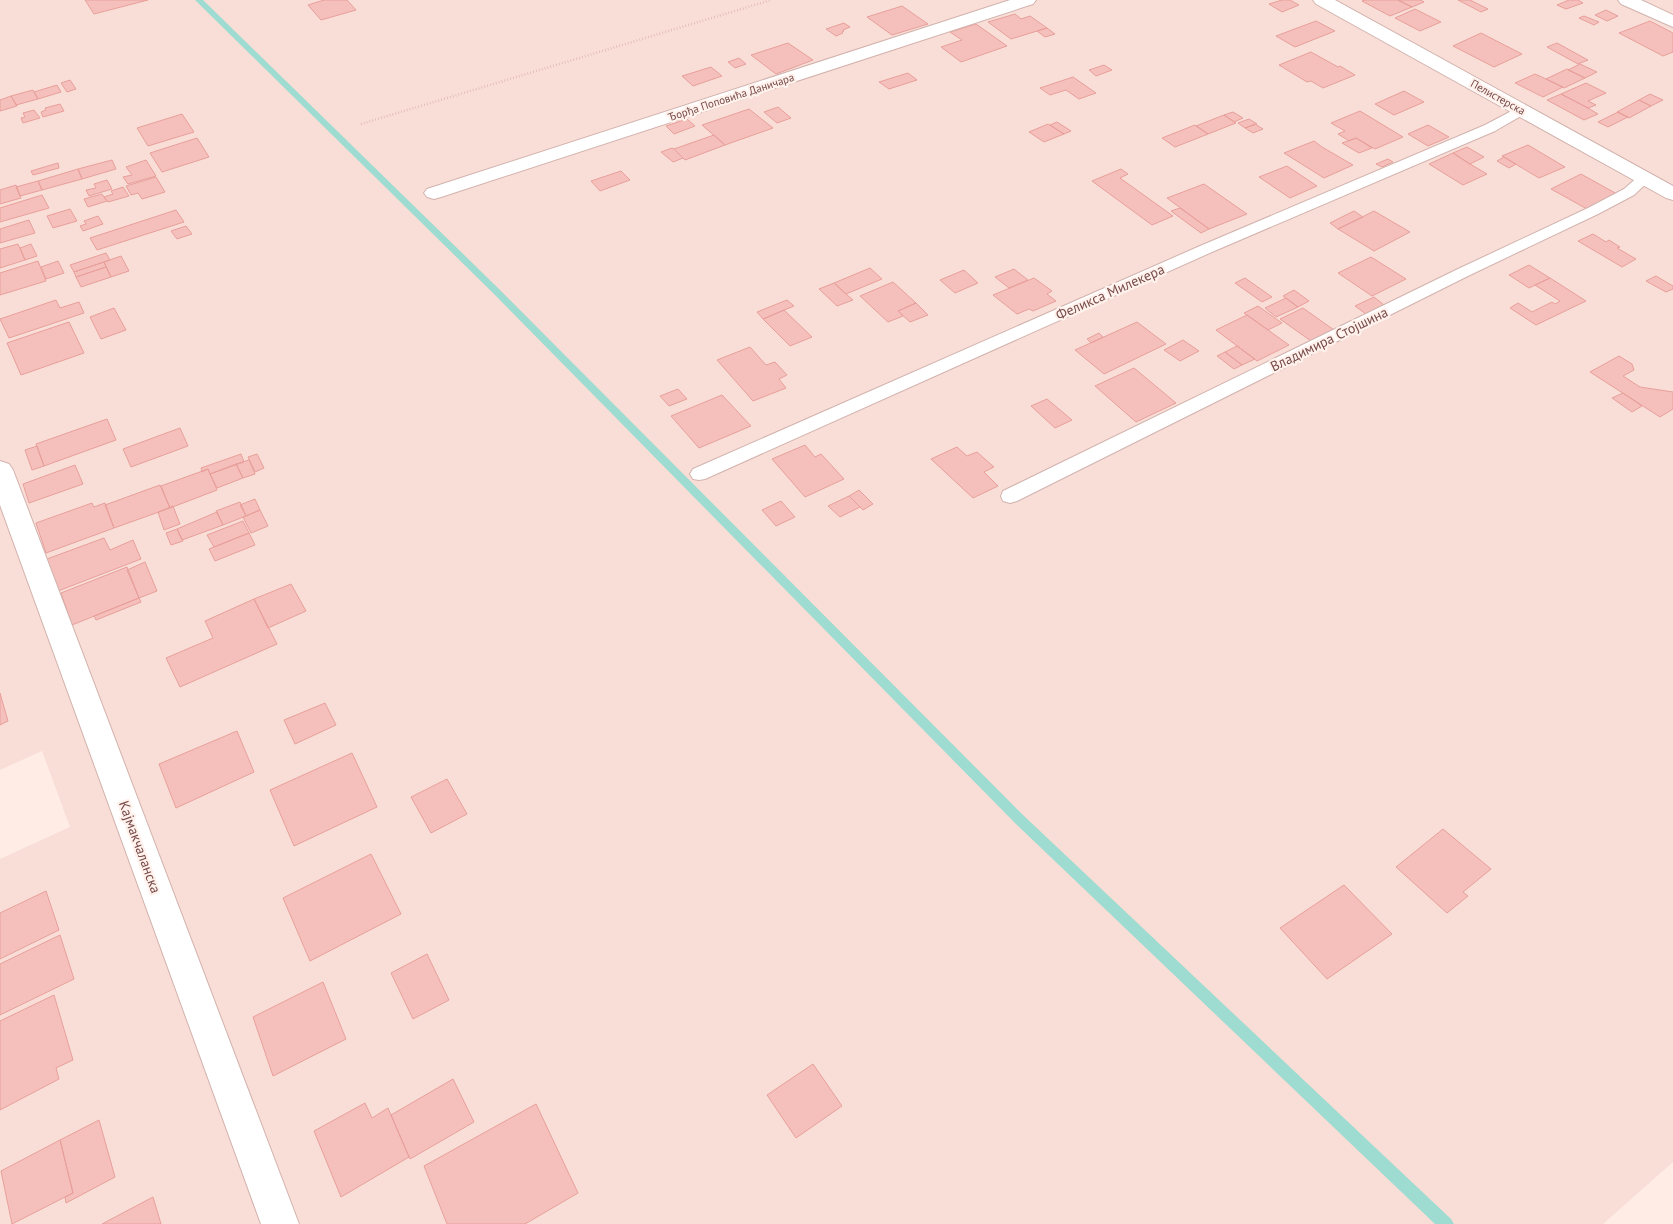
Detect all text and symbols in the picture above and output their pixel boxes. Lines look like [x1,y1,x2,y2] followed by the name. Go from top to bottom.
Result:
[666,70,796,124] street label: Ђорђа Поповића Даничара
[1468,76,1528,118] street label: Пелистерска
[1053,260,1167,324] street label: Феликса Милекера
[1267,303,1391,375] street label: Владимира Стојшина
[115,798,165,896] street label: Кајмакчаланска

